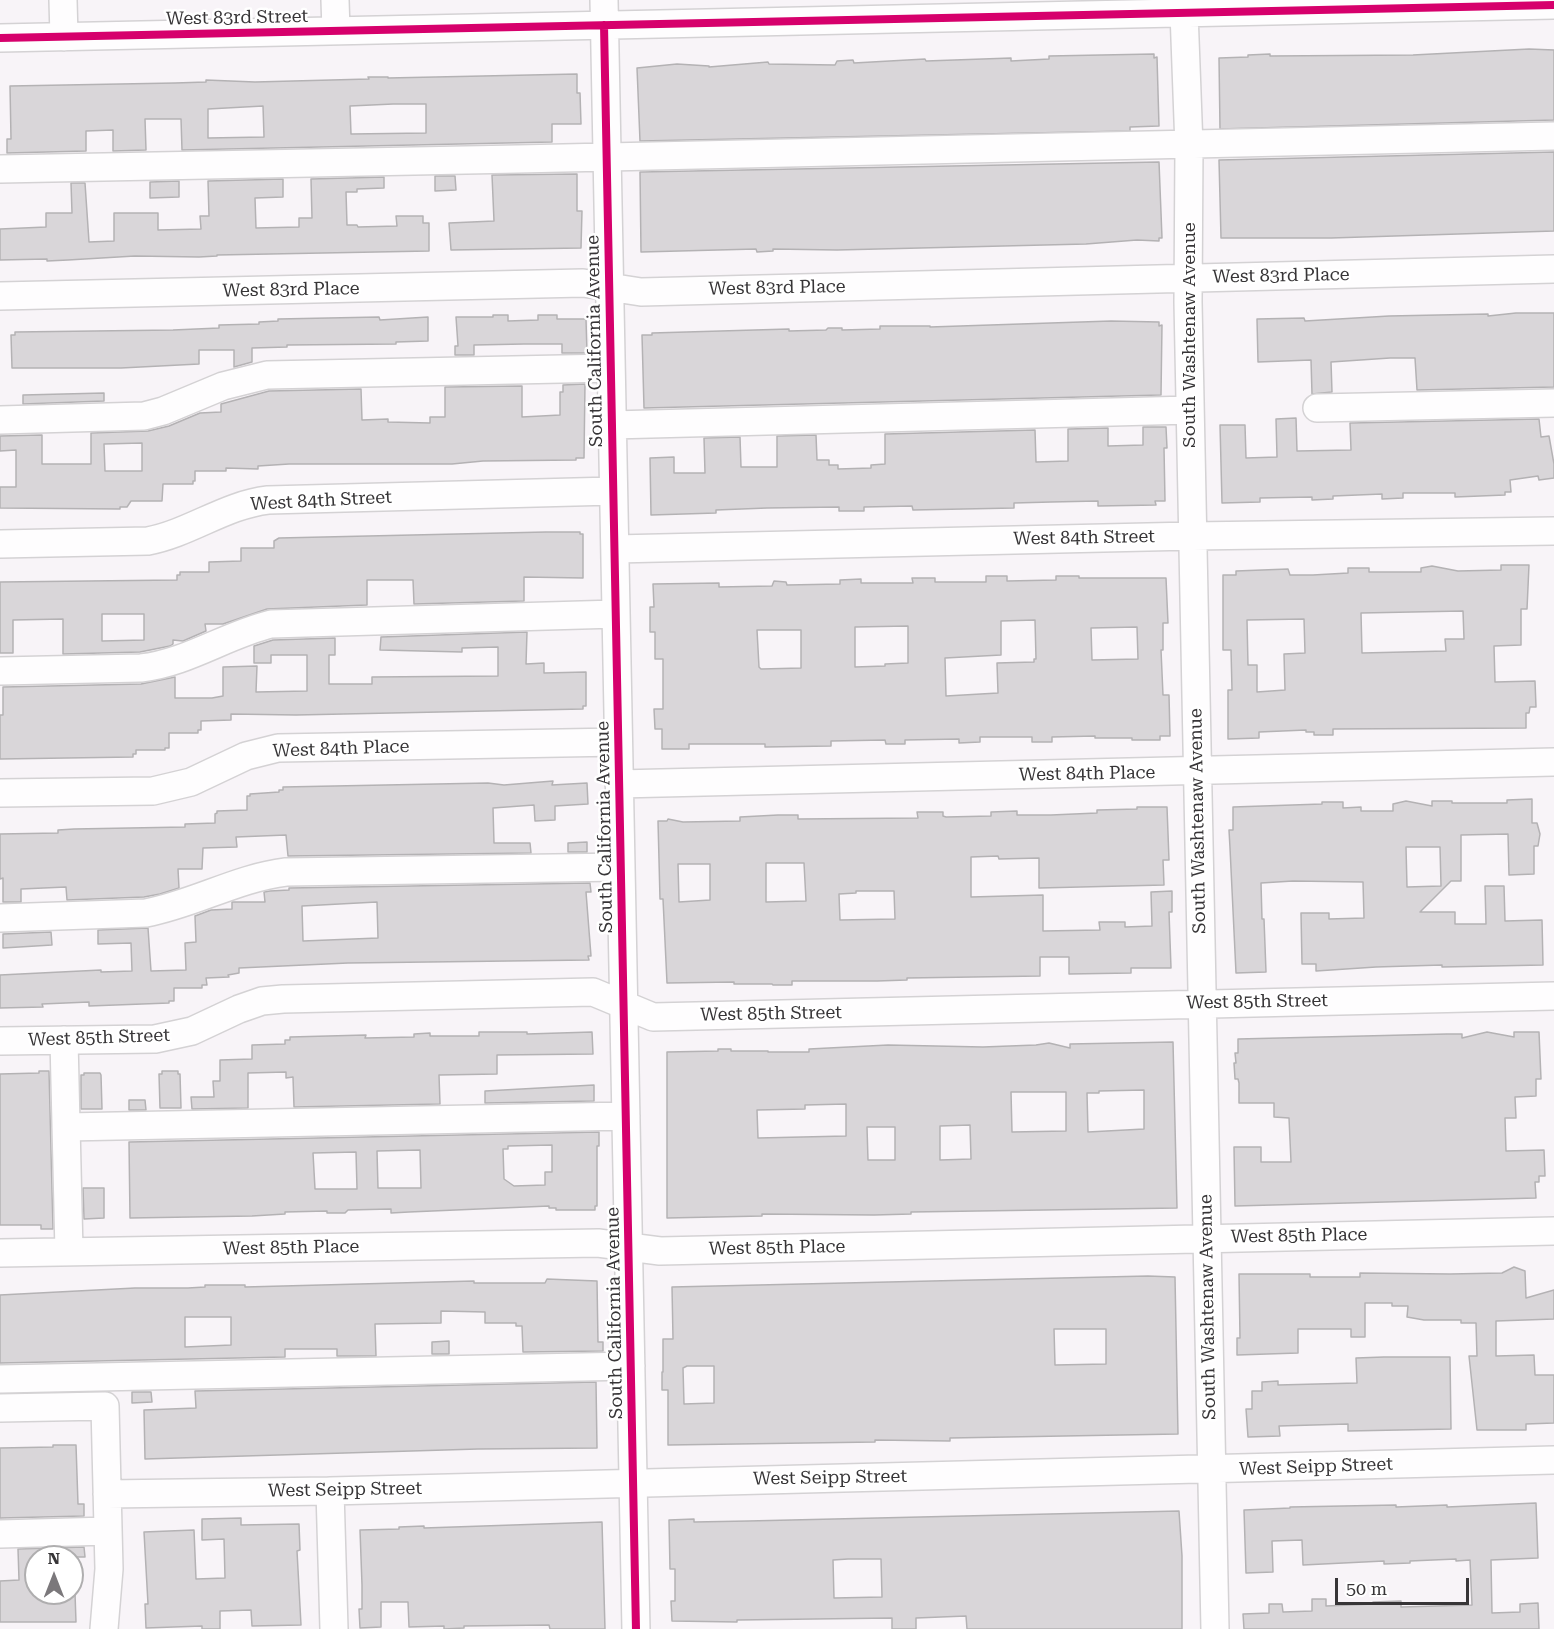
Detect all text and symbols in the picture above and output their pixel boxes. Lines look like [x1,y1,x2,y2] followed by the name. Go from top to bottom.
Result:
[166,6,308,30] street label: West 83rd Street
[1179,222,1201,448] street label: South Washtenaw Avenue
[582,235,608,447] street label: South California Avenue
[1212,264,1350,288] street label: West 83rd Place
[708,276,846,300] street label: West 83rd Place
[222,278,360,302] street label: West 83rd Place
[250,487,392,515] street label: West 84th Street
[1013,526,1155,550] street label: West 84th Street
[1185,708,1211,934] street label: South Washtenaw Avenue
[592,721,618,933] street label: South California Avenue
[272,736,410,762] street label: West 84th Place
[1018,762,1156,786] street label: West 84th Place
[1186,990,1328,1014] street label: West 85th Street
[700,1002,842,1026] street label: West 85th Street
[28,1025,170,1051] street label: West 85th Street
[1195,1194,1221,1420] street label: South Washtenaw Avenue
[602,1207,628,1419] street label: South California Avenue
[1230,1224,1368,1248] street label: West 85th Place
[222,1236,360,1260] street label: West 85th Place
[708,1236,846,1260] street label: West 85th Place
[1239,1454,1393,1480] street label: West Seipp Street
[753,1466,907,1490] street label: West Seipp Street
[268,1478,422,1502] street label: West Seipp Street
[24,1545,84,1605] north arrow
[48,1549,60,1568] text: N
[1338,1566,1472,1604] scale bar
[1346,1578,1387,1599] text: 50 m

